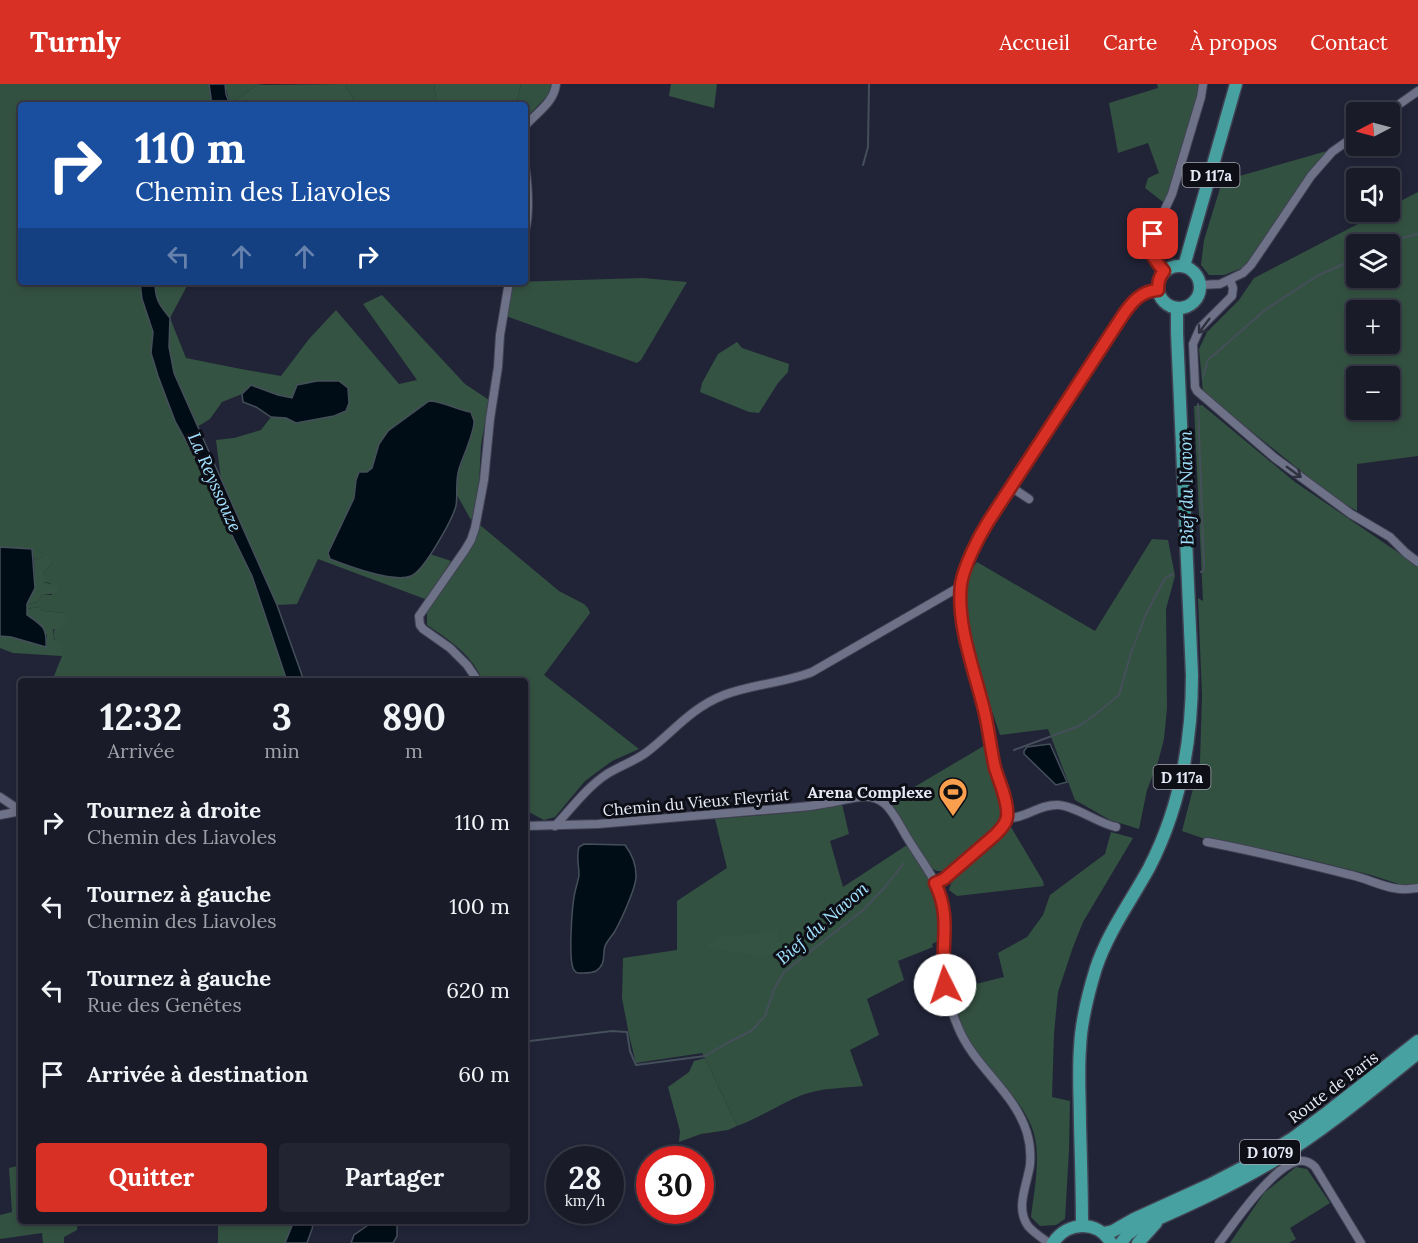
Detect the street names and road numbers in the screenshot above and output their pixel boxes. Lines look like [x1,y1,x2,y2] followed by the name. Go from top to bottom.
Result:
[1182,163,1240,187] road number: D 117a
[1154,765,1210,789] road number: D 117a
[602,784,791,820] street label: Chemin du Vieux Fleyriat
[1284,1047,1382,1127] street label: Route de Paris
[1240,1140,1300,1164] road number: D 1079

